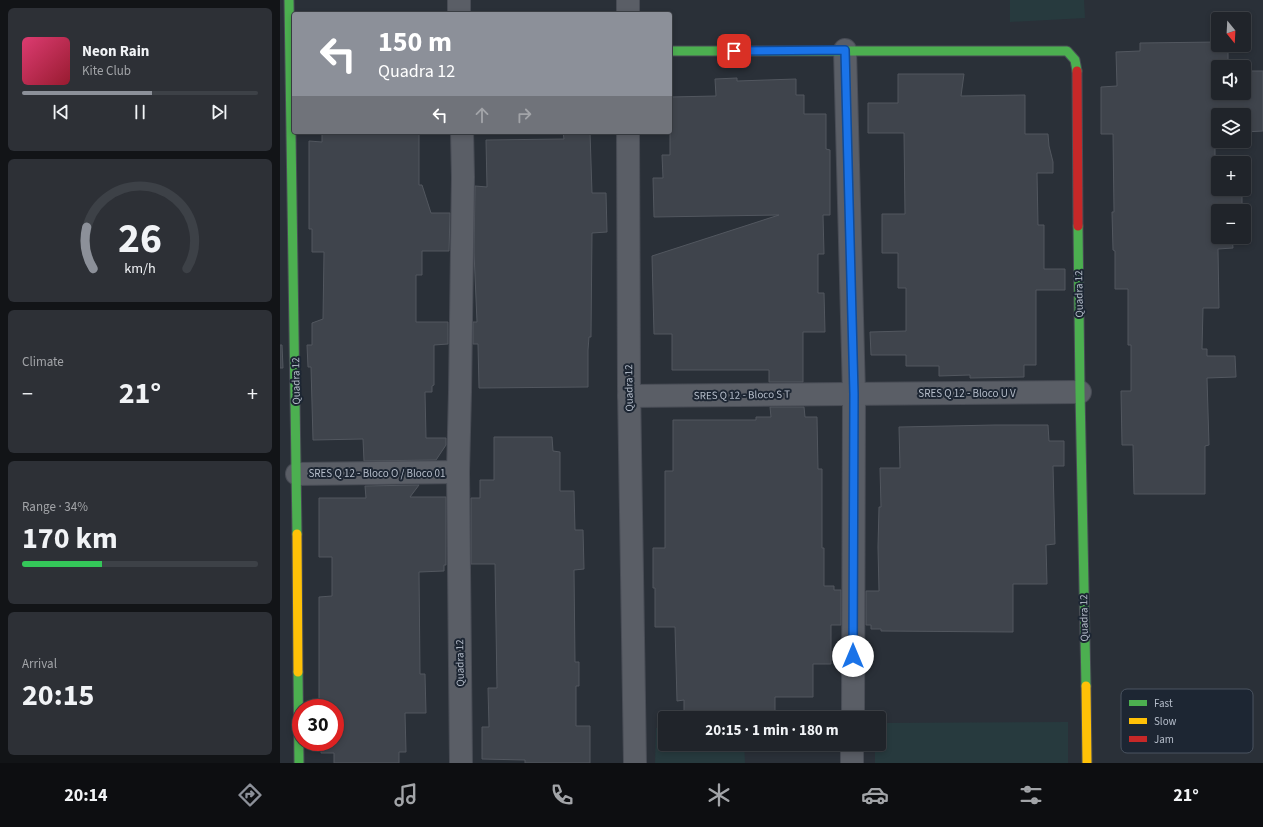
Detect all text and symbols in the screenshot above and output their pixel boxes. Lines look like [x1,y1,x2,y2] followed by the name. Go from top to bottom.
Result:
[1211,12,1251,52] north arrow
[1211,12,1251,244] map controls
[378,22,452,62] text: 150 m
[312,28,364,80] icon: left
[717,34,751,68] pin
[723,40,745,62] icon: arrive
[82,41,149,62] text: Neon Rain
[378,59,455,84] text: Quadra 12
[1211,60,1251,100] button: sound
[82,62,131,80] text: Kite Club
[50,101,72,123] icon: previous
[129,101,151,123] icon: pause
[208,101,230,123] icon: next
[429,104,451,126] icon: left
[471,104,493,126] icon: ahead
[513,104,535,126] icon: right
[1211,108,1251,148] button: layers
[1211,156,1251,196] button: +
[1211,204,1251,244] button: −
[118,208,162,268] text: 26
[124,257,156,278] text: km/h
[1071,270,1087,318] street label: Quadra 12
[22,353,64,371] text: Climate
[288,357,304,405] street label: Quadra 12
[621,364,637,412] street label: Quadra 12
[119,372,161,415] text: 21°
[22,378,33,410] text: −
[247,378,258,410] text: +
[918,386,1016,401] street label: SRES Q 12 - Bloco U V
[694,387,790,403] street label: SRES Q 12 - Bloco S T
[308,466,446,481] street label: SRES Q 12 - Bloco O / Bloco 01
[22,498,88,516] text: Range · 34%
[22,517,118,560] text: 170 km
[1076,594,1092,642] street label: Quadra 12
[832,635,874,677] position arrow
[452,639,468,687] street label: Quadra 12
[22,655,57,673] text: Arrival
[22,674,94,717] text: 20:15
[1121,689,1253,753] legend
[1154,696,1173,711] text: Fast
[292,699,344,751] speed limit sign: 30
[1154,714,1177,729] text: Slow
[705,720,839,741] text: 20:15 · 1 min · 180 m
[1154,732,1174,747] text: Jam
[236,781,264,809] icon: directions
[392,781,420,809] icon: music
[548,781,576,809] icon: phone
[705,781,733,809] icon: climate
[861,781,889,809] icon: car
[1017,781,1045,809] icon: filters
[64,783,108,808] text: 20:14
[1173,783,1199,808] text: 21°

